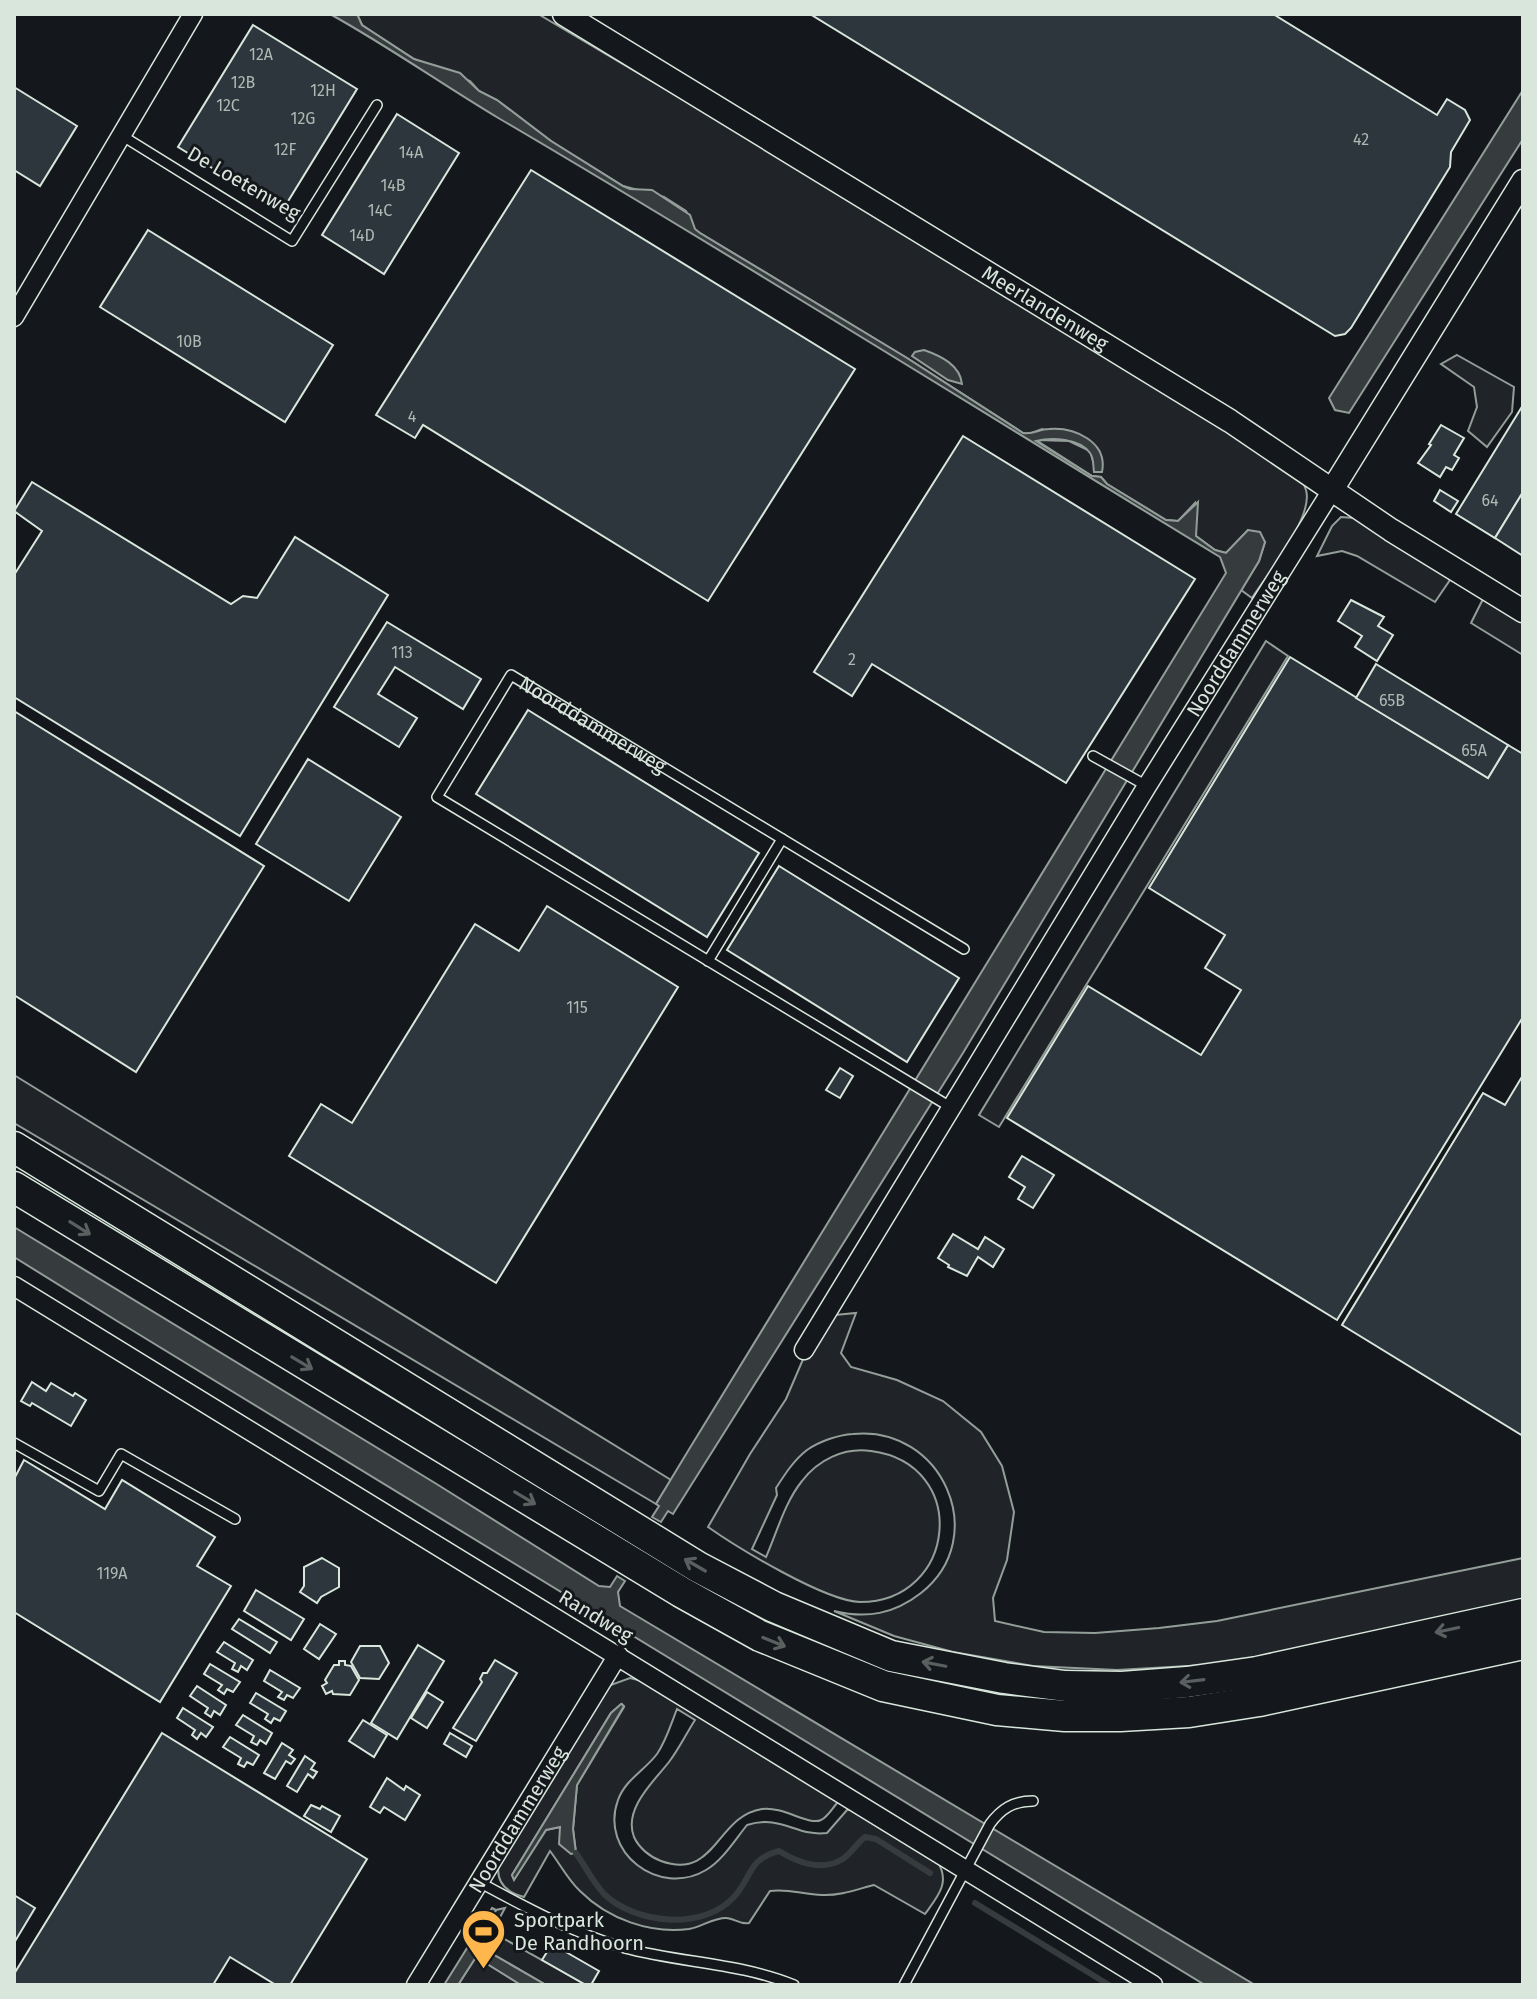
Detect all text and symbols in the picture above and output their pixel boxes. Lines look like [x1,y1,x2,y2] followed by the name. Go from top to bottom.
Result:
[249,45,274,64] house number: 12A
[231,73,256,92] house number: 12B
[310,81,336,100] house number: 12H
[216,96,240,115] house number: 12C
[291,109,315,128] house number: 12G
[1353,130,1369,149] house number: 42
[274,140,296,159] house number: 12F
[183,141,305,225] street label: De Loetenweg
[399,143,424,162] house number: 14A
[380,176,406,195] house number: 14B
[368,201,392,220] house number: 14C
[349,226,375,245] house number: 14D
[978,260,1113,356] street label: Meerlandenweg
[176,332,202,351] house number: 10B
[408,407,417,426] house number: 4
[1481,491,1499,510] house number: 64
[1181,566,1291,721] street label: Noorddammerweg
[391,643,413,662] house number: 113
[848,650,856,669] house number: 2
[515,671,671,778] street label: Noorddammerweg
[1379,691,1405,710] house number: 65B
[1461,741,1488,760] house number: 65A
[566,998,588,1017] house number: 115
[68,1220,91,1236] one-way arrow
[290,1355,313,1371] one-way arrow
[513,1490,536,1506] one-way arrow
[684,1557,707,1573] one-way arrow
[96,1564,128,1583] house number: 119A
[555,1585,638,1648] street label: Randweg
[1434,1623,1460,1638] one-way arrow
[761,1635,786,1650] one-way arrow
[922,1656,947,1671] one-way arrow
[1179,1674,1206,1689] one-way arrow
[463,1741,572,1897] street label: Noorddammerweg
[459,1908,507,1971] sports icon: Sportpark De Randhoorn
[514,1908,644,1955] place label: Sportpark De Randhoorn

